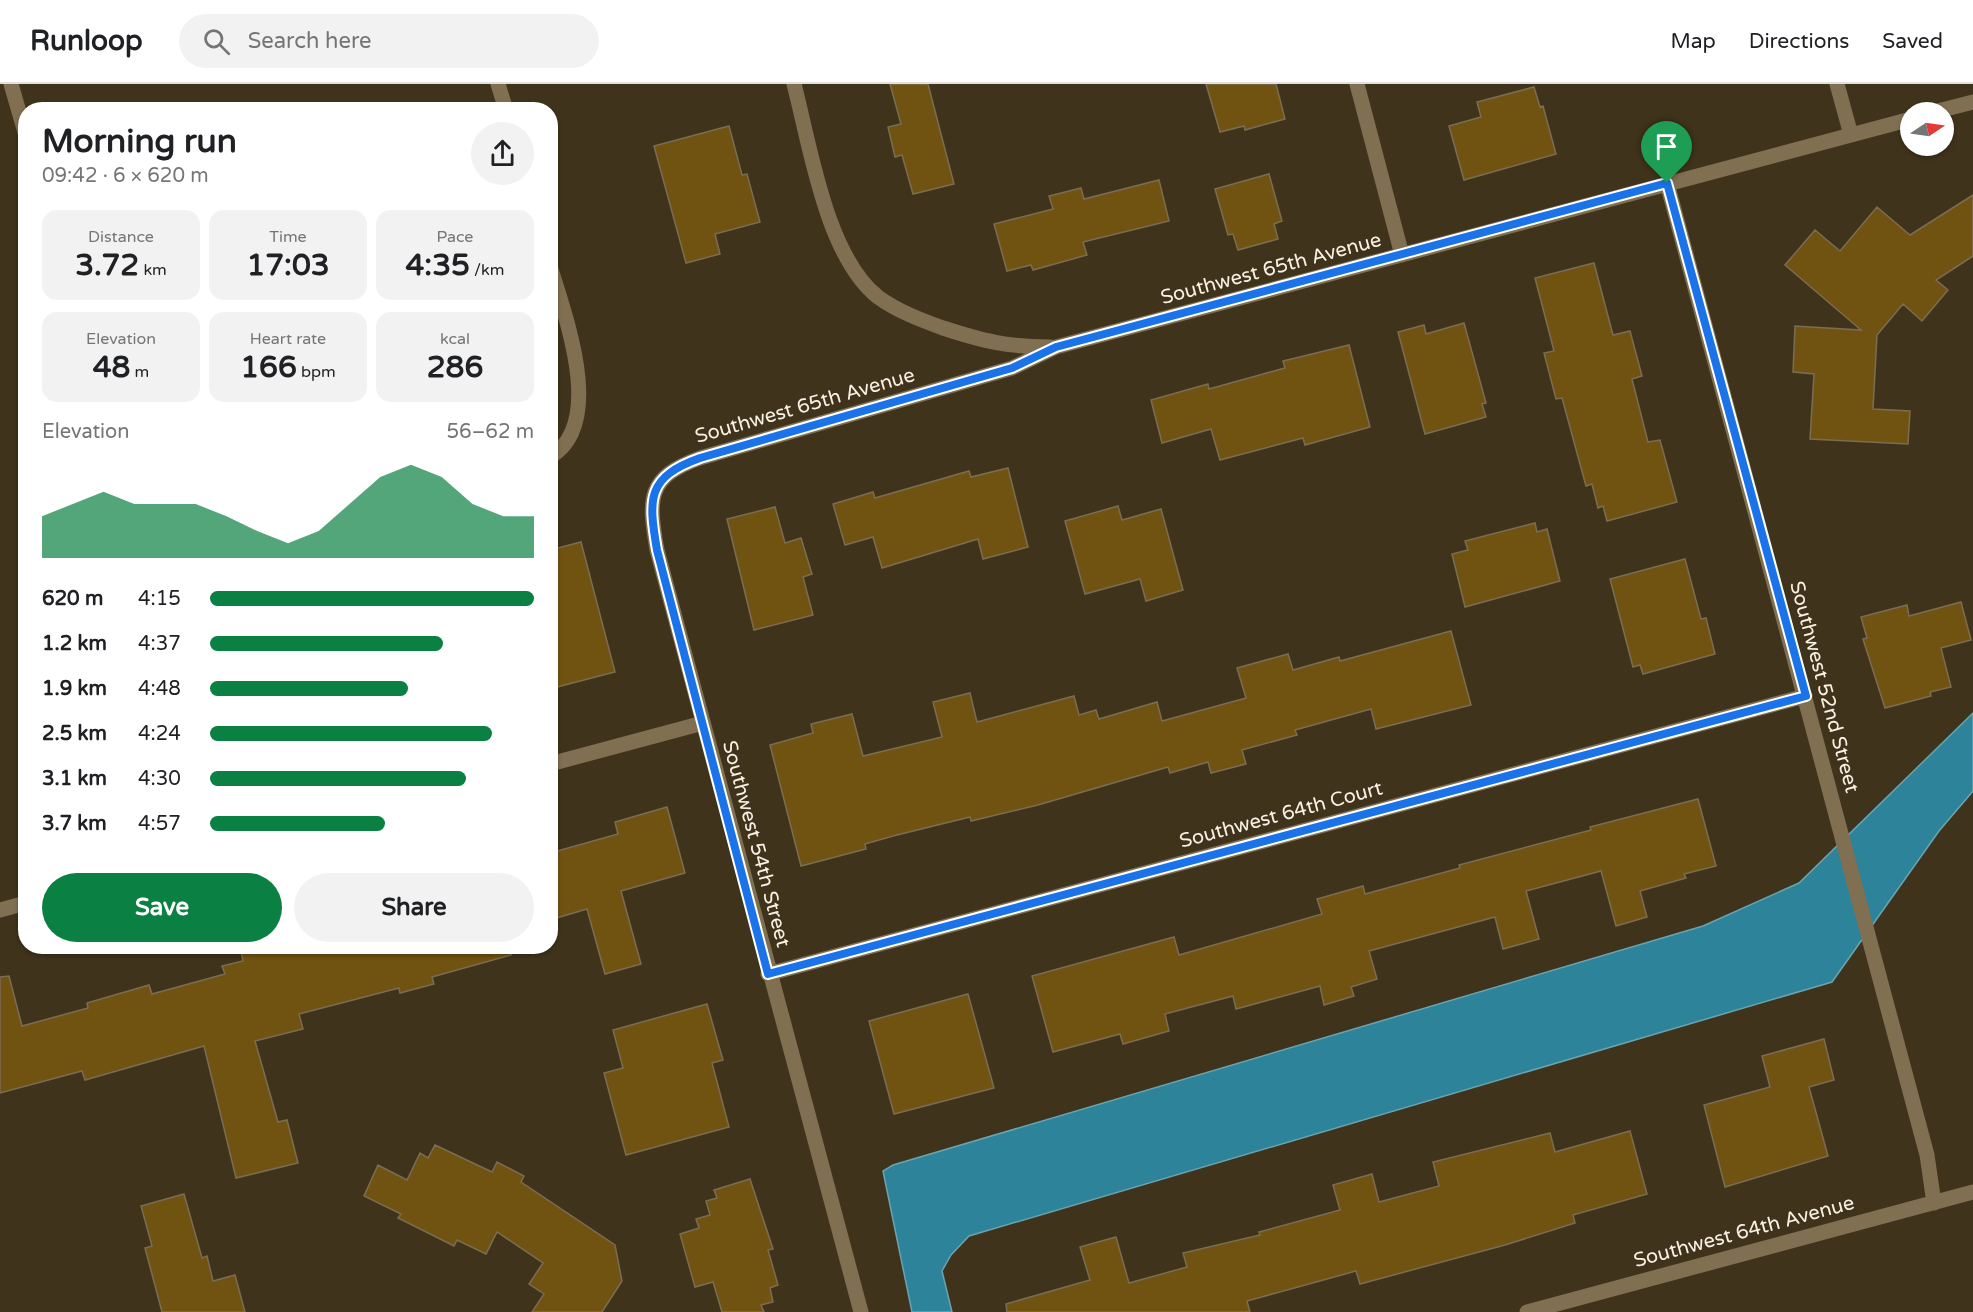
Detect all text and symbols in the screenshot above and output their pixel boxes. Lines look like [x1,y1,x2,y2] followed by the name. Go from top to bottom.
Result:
[179,14,599,68] search box
[30,24,143,58] text: Runloop
[200,25,233,58] icon: search
[248,28,371,54] text: Search here
[1670,29,1716,54] text: Map
[1749,29,1849,54] text: Directions
[1882,29,1943,54] text: Saved
[1900,102,1954,156] north arrow
[1900,102,1954,156] map controls
[1641,121,1692,183] pin
[42,122,237,161] text: Morning run
[471,122,534,185] button: share
[1650,130,1683,163] icon: arrive
[42,164,209,188] text: 09:42 · 6 × 620 m
[88,227,154,247] text: Distance
[269,227,307,247] text: Time
[437,227,473,247] text: Pace
[1158,228,1384,310] street label: Southwest 65th Avenue
[75,247,139,284] text: 3.72
[246,247,330,284] text: 17:03
[406,247,470,284] text: 4:35
[139,260,167,280] text: km
[470,260,504,280] text: /km
[86,329,156,349] text: Elevation
[250,329,326,349] text: Heart rate
[440,329,470,349] text: kcal
[93,349,130,386] text: 48
[240,349,297,386] text: 166
[427,349,483,386] text: 286
[130,362,149,382] text: m
[297,362,336,382] text: bpm
[692,363,918,449] street label: Southwest 65th Avenue
[42,420,129,444] text: Elevation
[447,420,534,444] text: 56–62 m
[1784,579,1864,796] street label: Southwest 52nd Street
[42,587,103,611] text: 620 m
[138,587,181,611] text: 4:15
[42,632,107,656] text: 1.2 km
[138,632,181,656] text: 4:37
[42,677,107,701] text: 1.9 km
[138,677,181,701] text: 4:48
[42,722,107,746] text: 2.5 km
[138,722,181,746] text: 4:24
[717,738,795,950] street label: Southwest 54th Street
[42,767,107,791] text: 3.1 km
[138,767,181,791] text: 4:30
[1177,776,1385,854] street label: Southwest 64th Court
[42,812,107,836] text: 3.7 km
[138,812,181,836] text: 4:57
[42,873,282,942] button: Save
[294,873,534,942] button: Share
[1631,1191,1857,1273] street label: Southwest 64th Avenue

